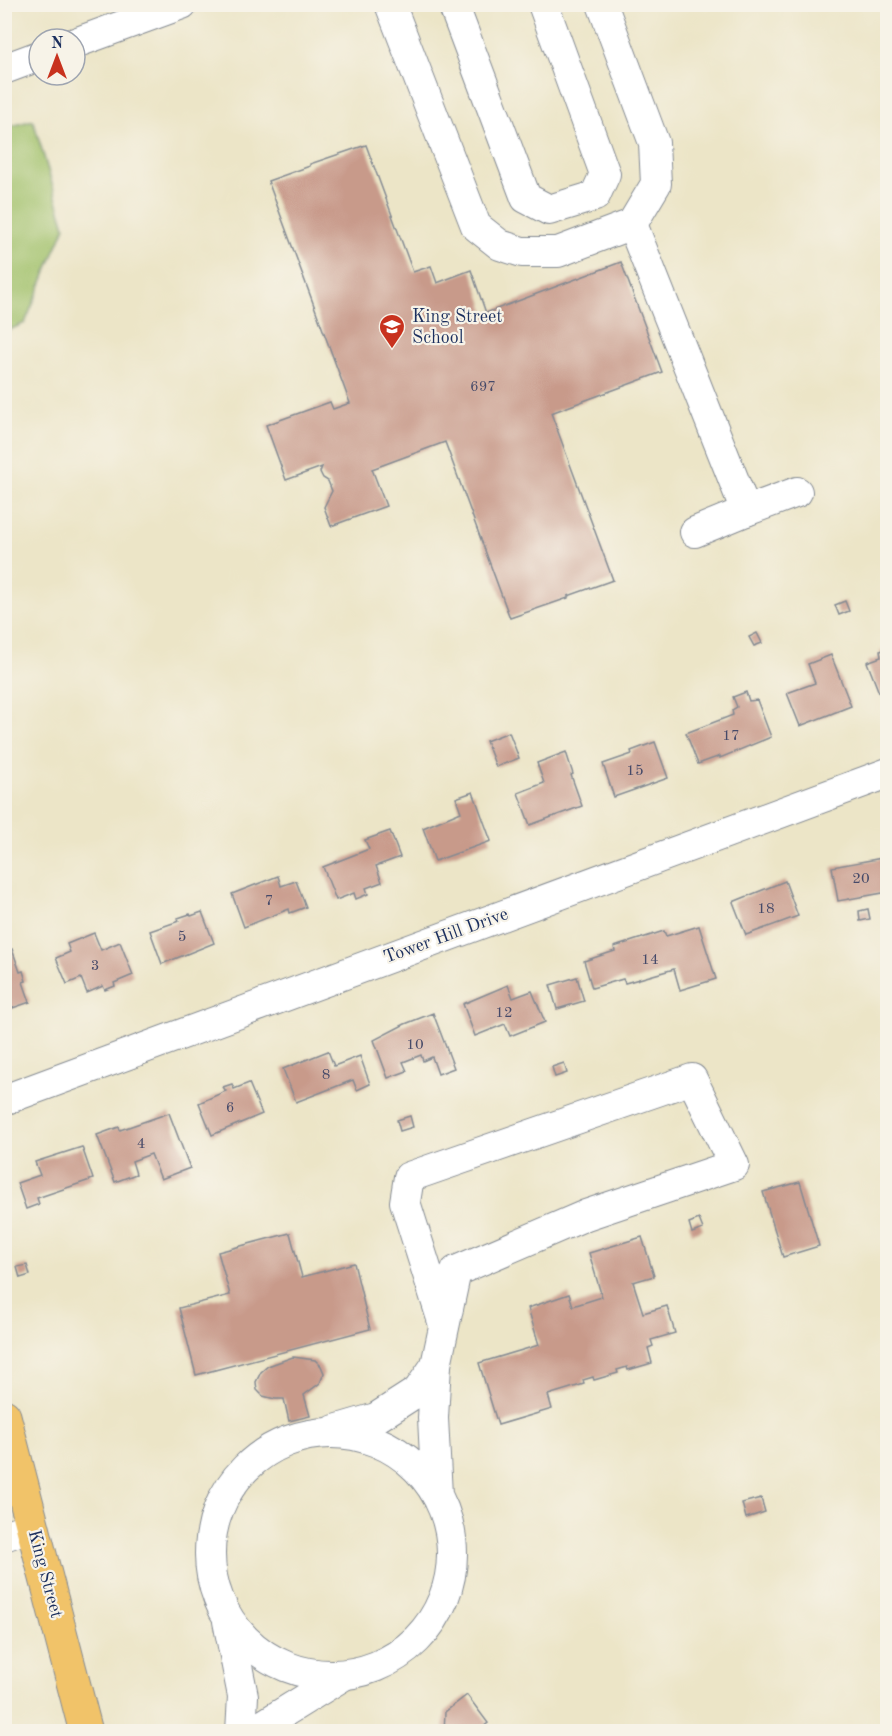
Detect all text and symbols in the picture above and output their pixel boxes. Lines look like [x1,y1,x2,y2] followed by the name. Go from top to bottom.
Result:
[27,27,87,87] north arrow
[51,36,64,52] text: N
[412,308,503,347] place label: King Street School
[377,312,407,350] school or university icon: King Street School
[470,380,496,395] house number: 697
[722,729,740,744] house number: 17
[626,764,644,779] house number: 15
[852,872,870,887] house number: 20
[265,894,273,909] house number: 7
[757,902,775,917] house number: 18
[381,905,511,967] street label: Tower Hill Drive
[178,930,186,945] house number: 5
[641,953,659,968] house number: 14
[91,959,99,974] house number: 3
[495,1006,513,1021] house number: 12
[406,1038,424,1053] house number: 10
[322,1068,330,1083] house number: 8
[226,1101,234,1116] house number: 6
[137,1137,145,1152] house number: 4
[25,1528,65,1620] street label: King Street

